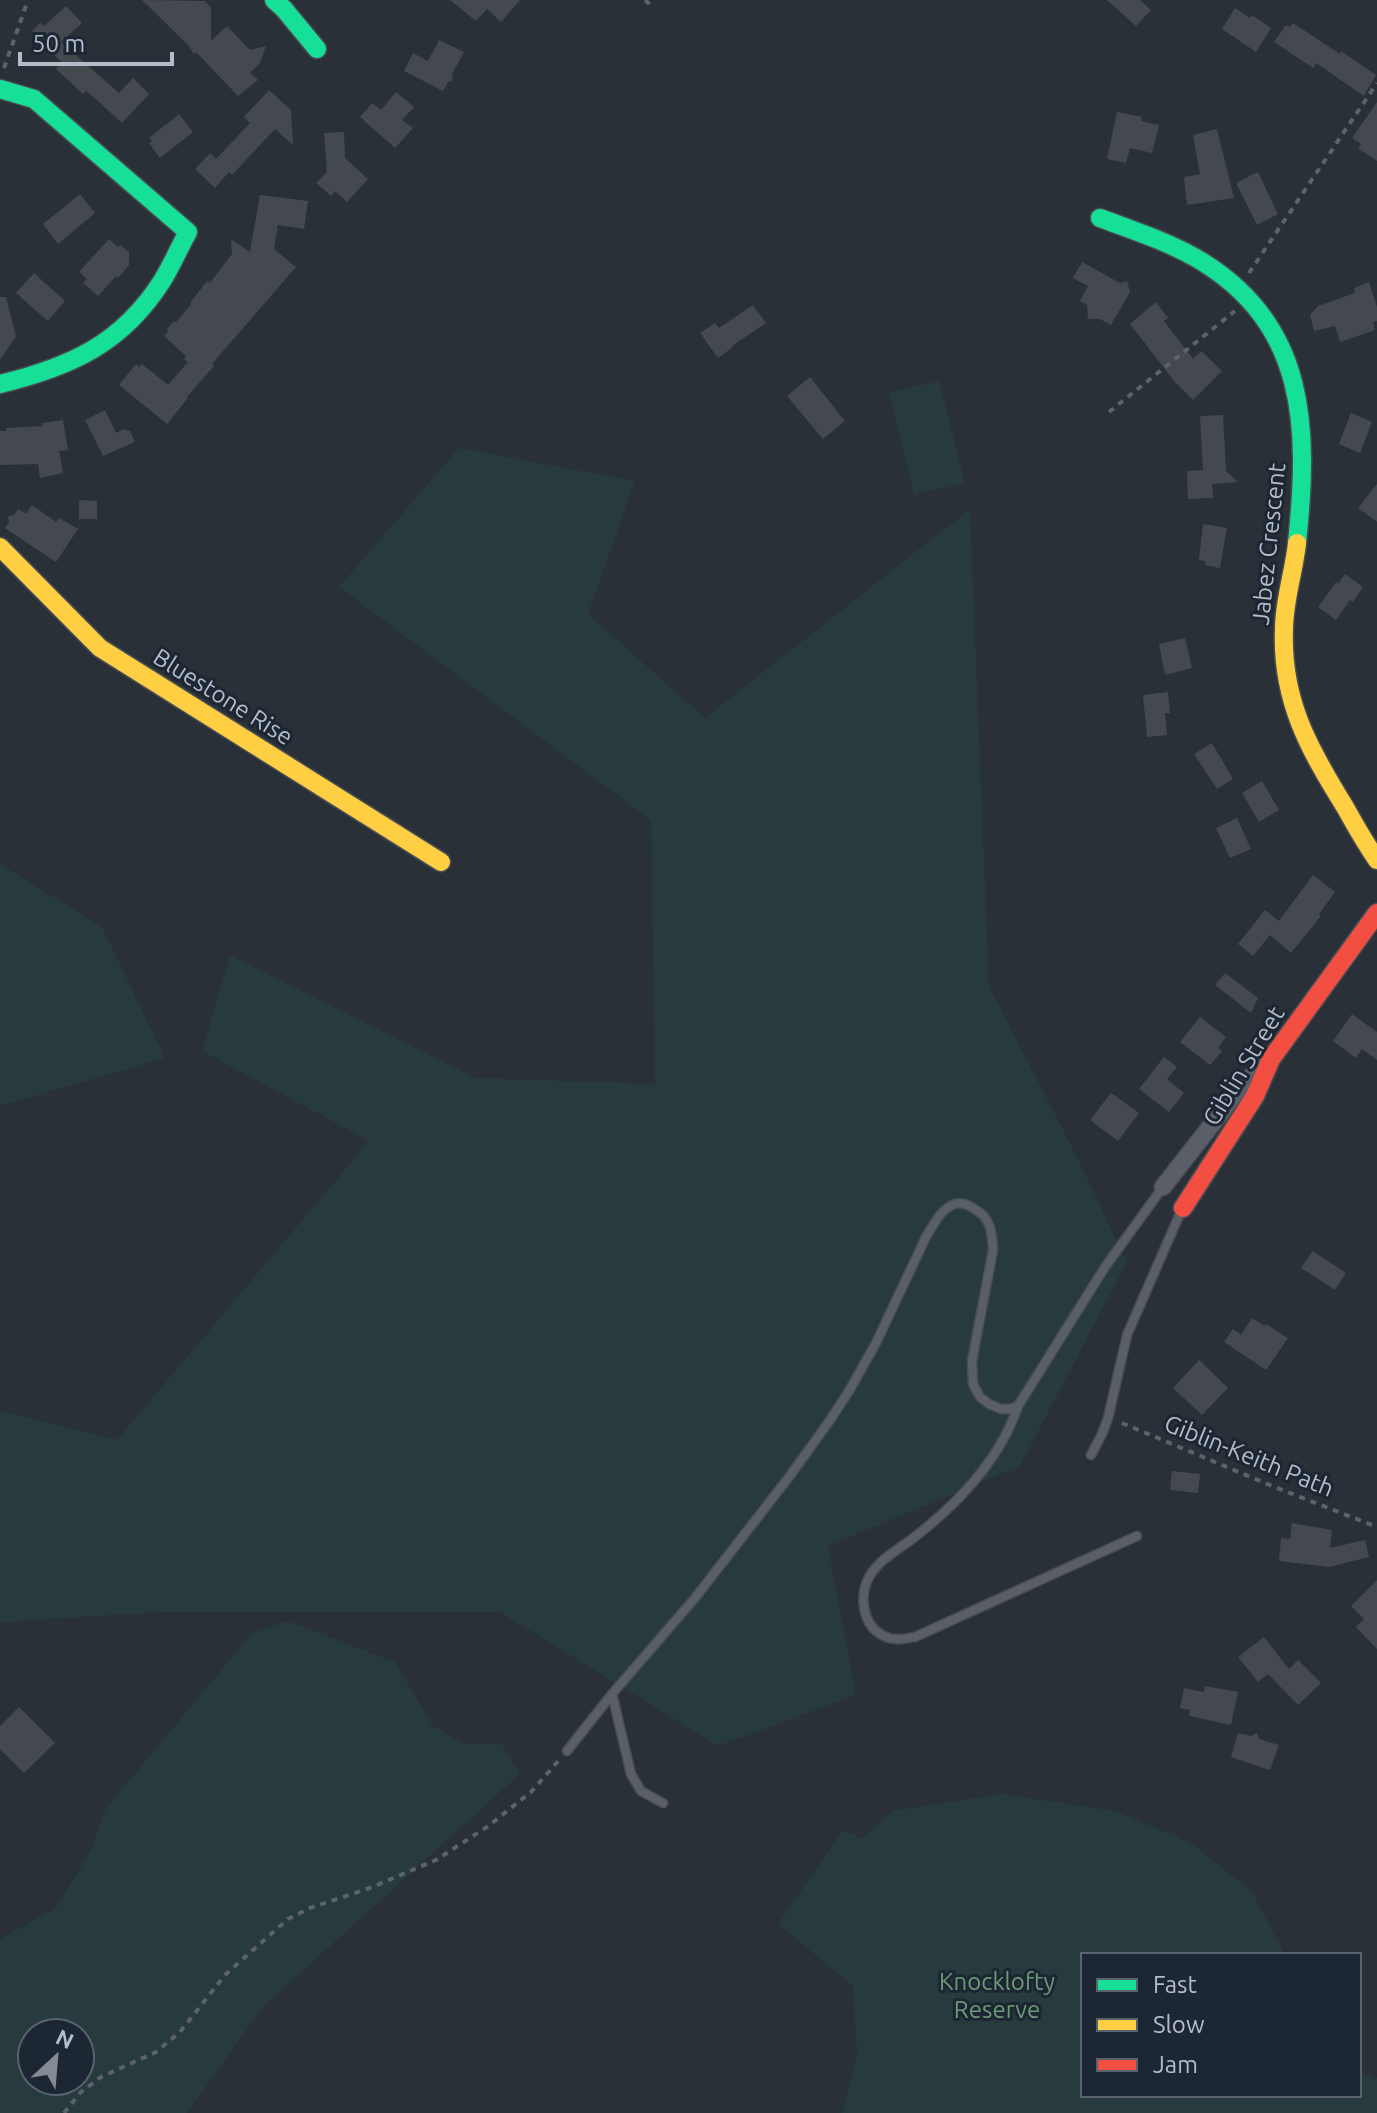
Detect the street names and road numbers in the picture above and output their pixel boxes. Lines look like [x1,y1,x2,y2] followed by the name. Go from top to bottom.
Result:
[1247,461,1291,626] street label: Jabez Crescent
[149,643,298,750] street label: Bluestone Rise
[1197,1001,1290,1130] street label: Giblin Street
[1161,1409,1338,1502] street label: Giblin-Keith Path

